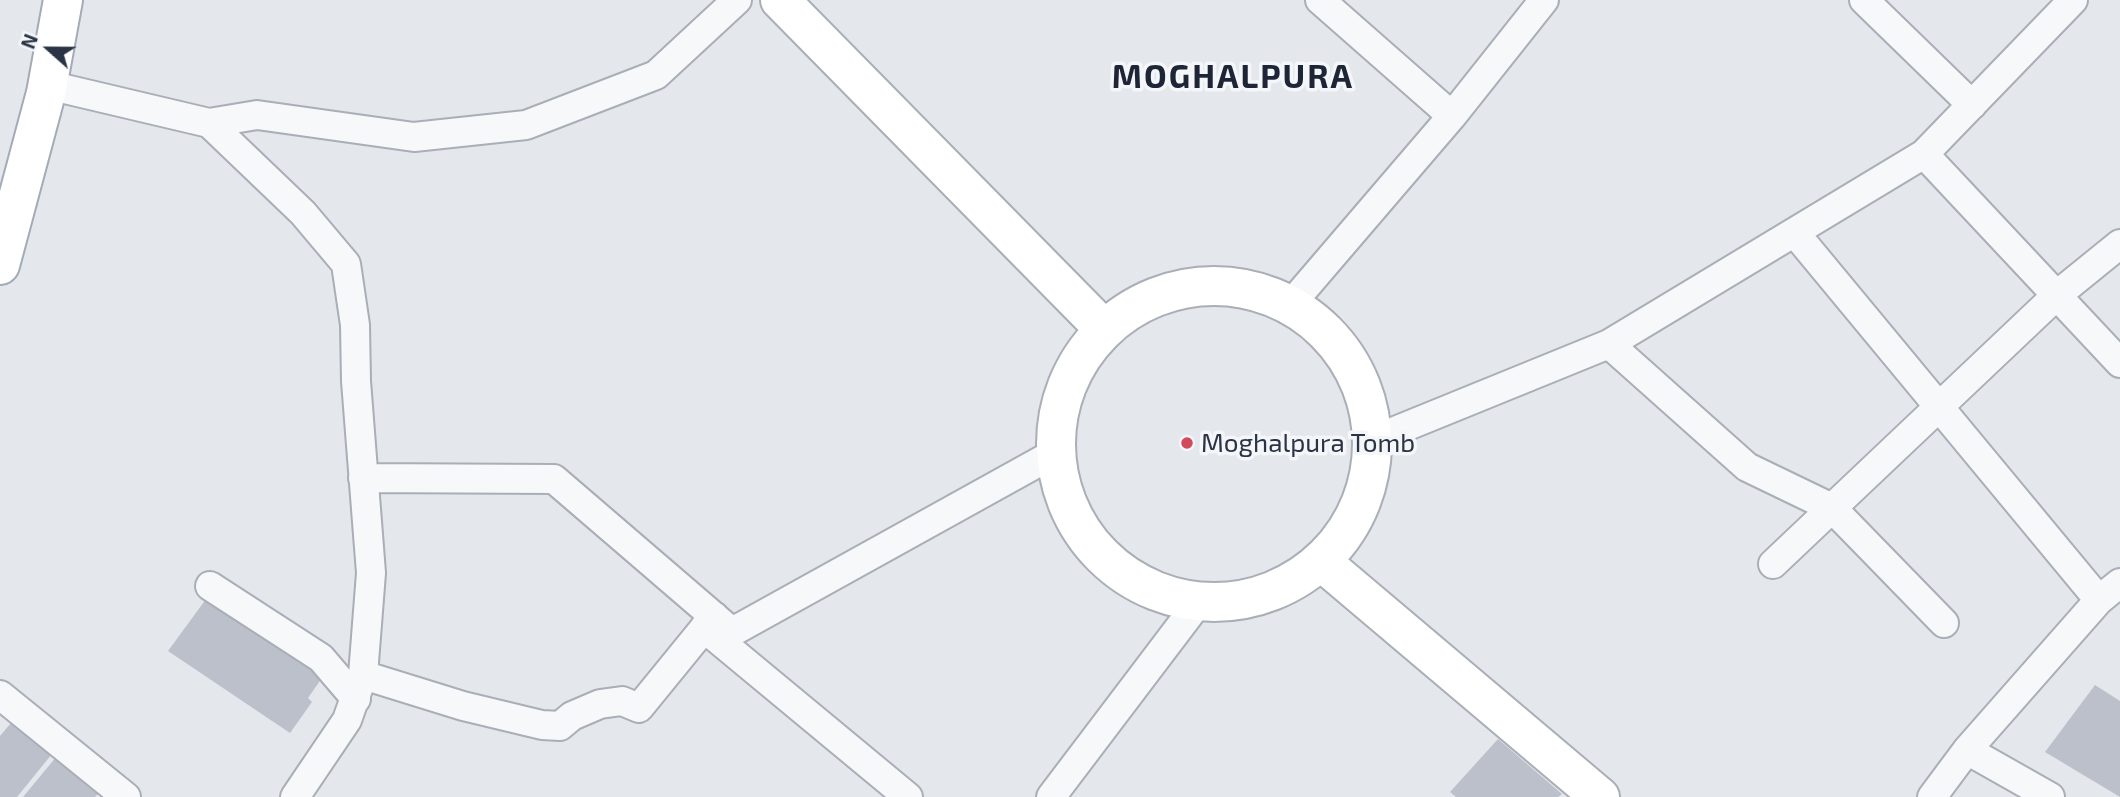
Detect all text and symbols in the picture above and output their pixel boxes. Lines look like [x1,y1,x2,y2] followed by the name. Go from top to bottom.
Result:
[14,14,84,84] north arrow
[16,31,42,52] text: N
[1113,57,1353,97] district label: MOGHALPURA
[1201,427,1415,459] place label: Moghalpura Tomb
[1179,435,1195,451] marker: Moghalpura Tomb

